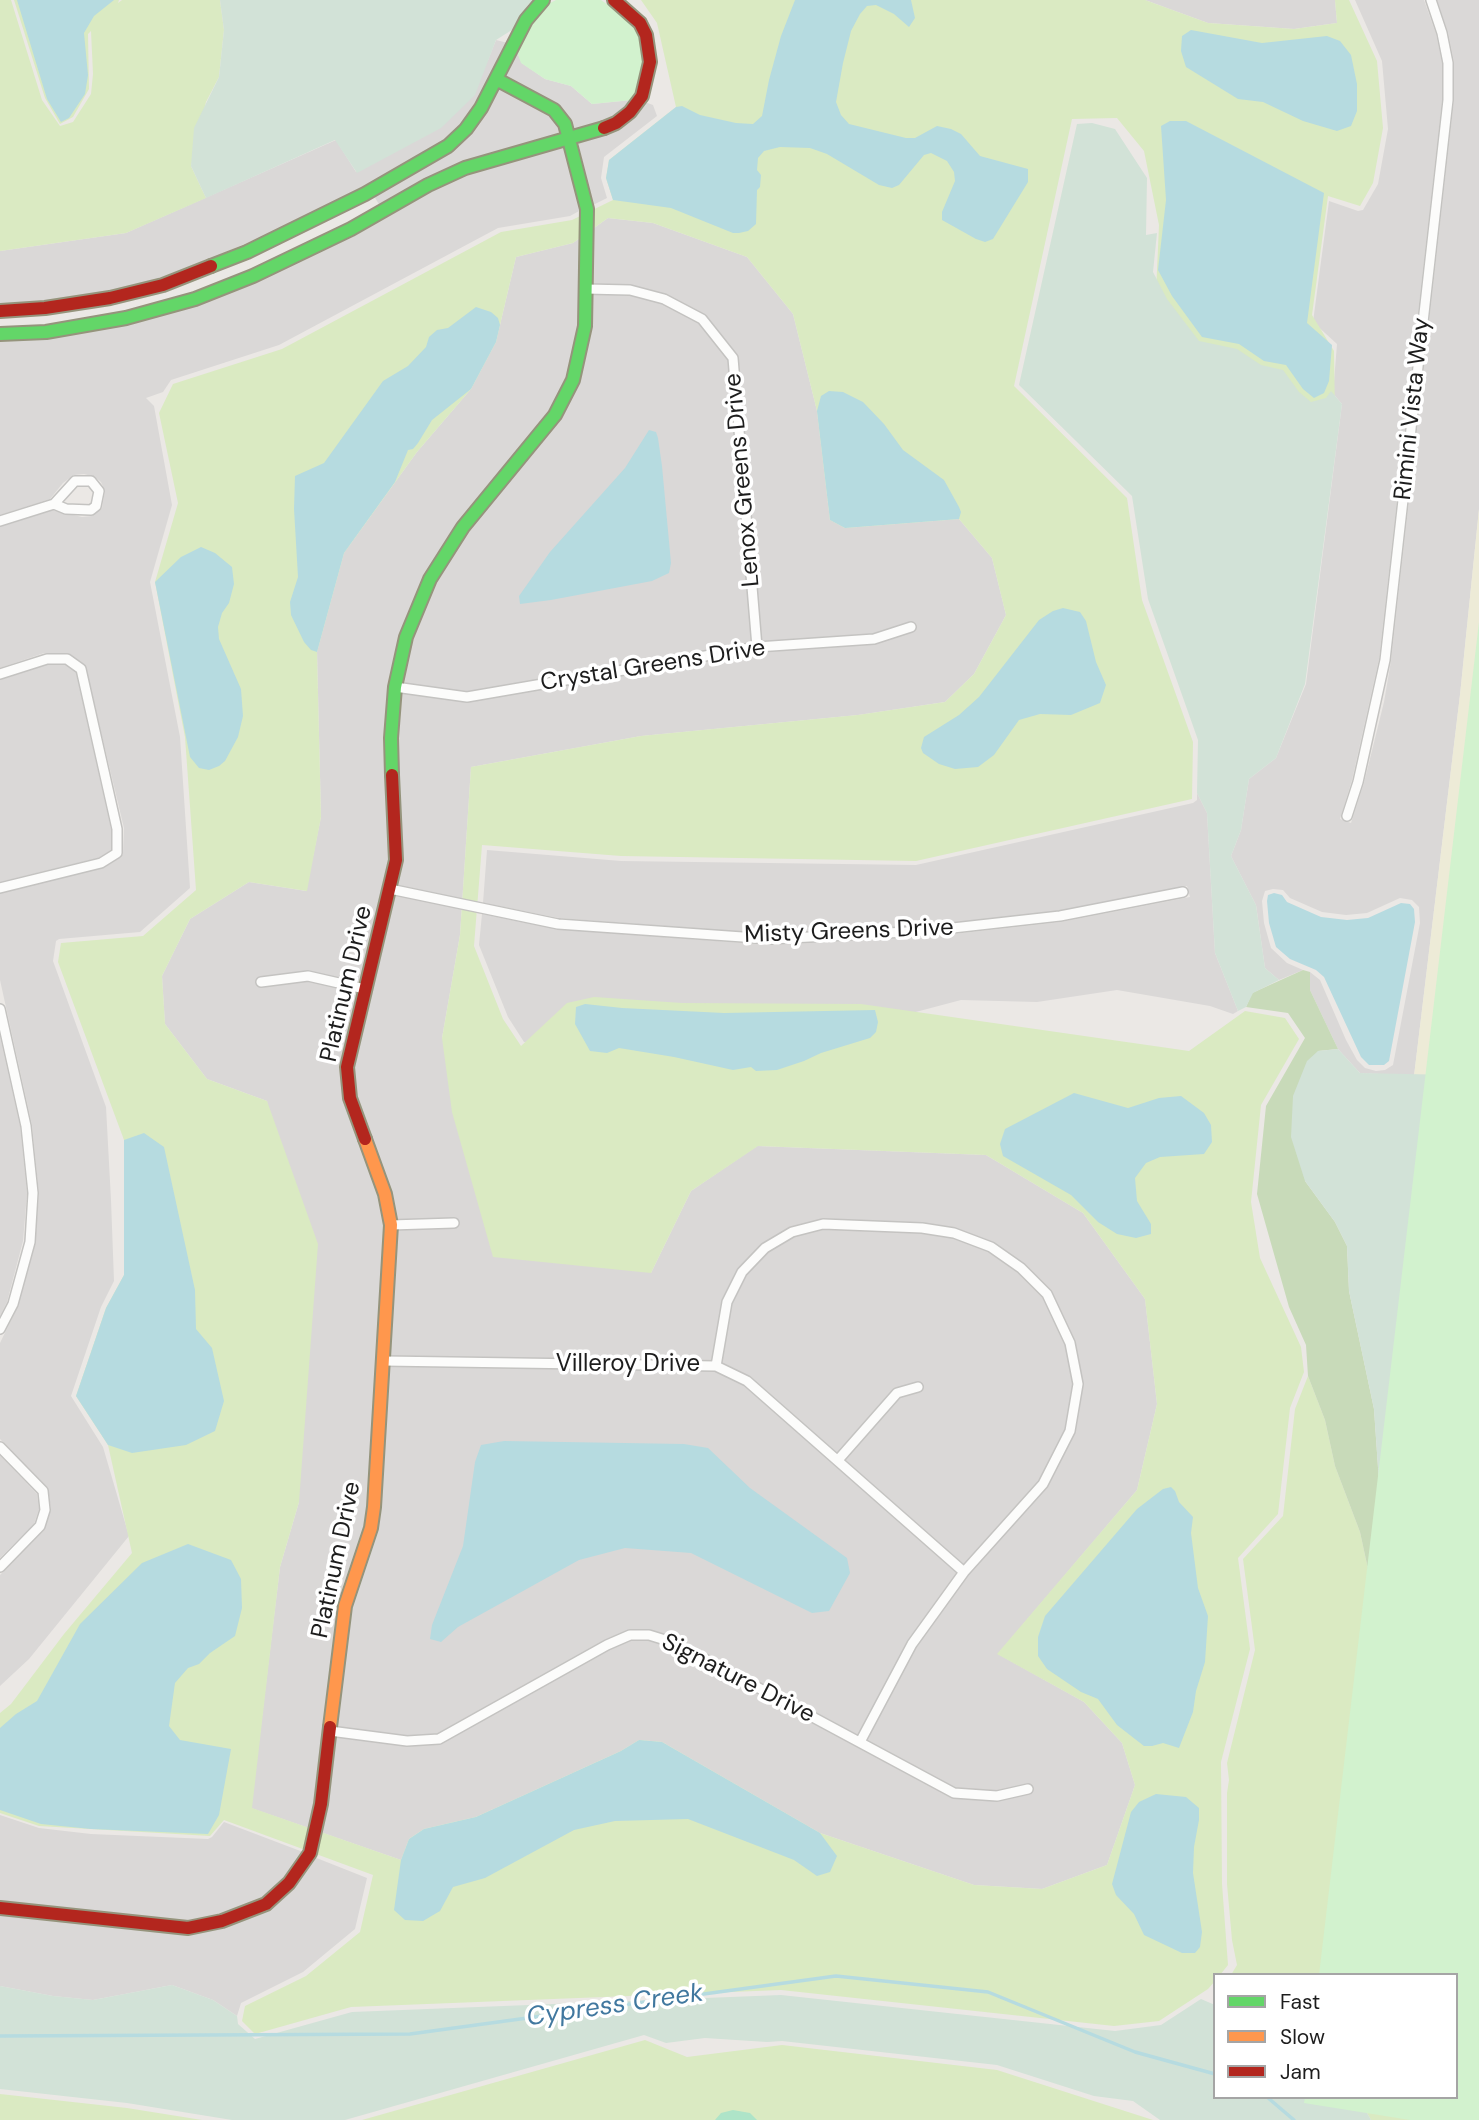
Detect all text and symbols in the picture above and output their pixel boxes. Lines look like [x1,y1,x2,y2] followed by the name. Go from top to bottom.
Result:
[1389,316,1437,502] street label: Rimini Vista Way
[719,372,767,588] street label: Lenox Greens Drive
[538,634,768,698] street label: Crystal Greens Drive
[315,903,379,1065] street label: Platinum Drive
[744,914,954,950] street label: Misty Greens Drive
[556,1351,700,1379] street label: Villeroy Drive
[306,1479,368,1641] street label: Platinum Drive
[657,1628,819,1730] street label: Signature Drive
[1213,1973,1458,2099] legend
[525,1978,705,2034] water label: Cypress Creek
[1280,1988,1320,2016] text: Fast
[1280,2023,1325,2051] text: Slow
[1280,2058,1321,2086] text: Jam

